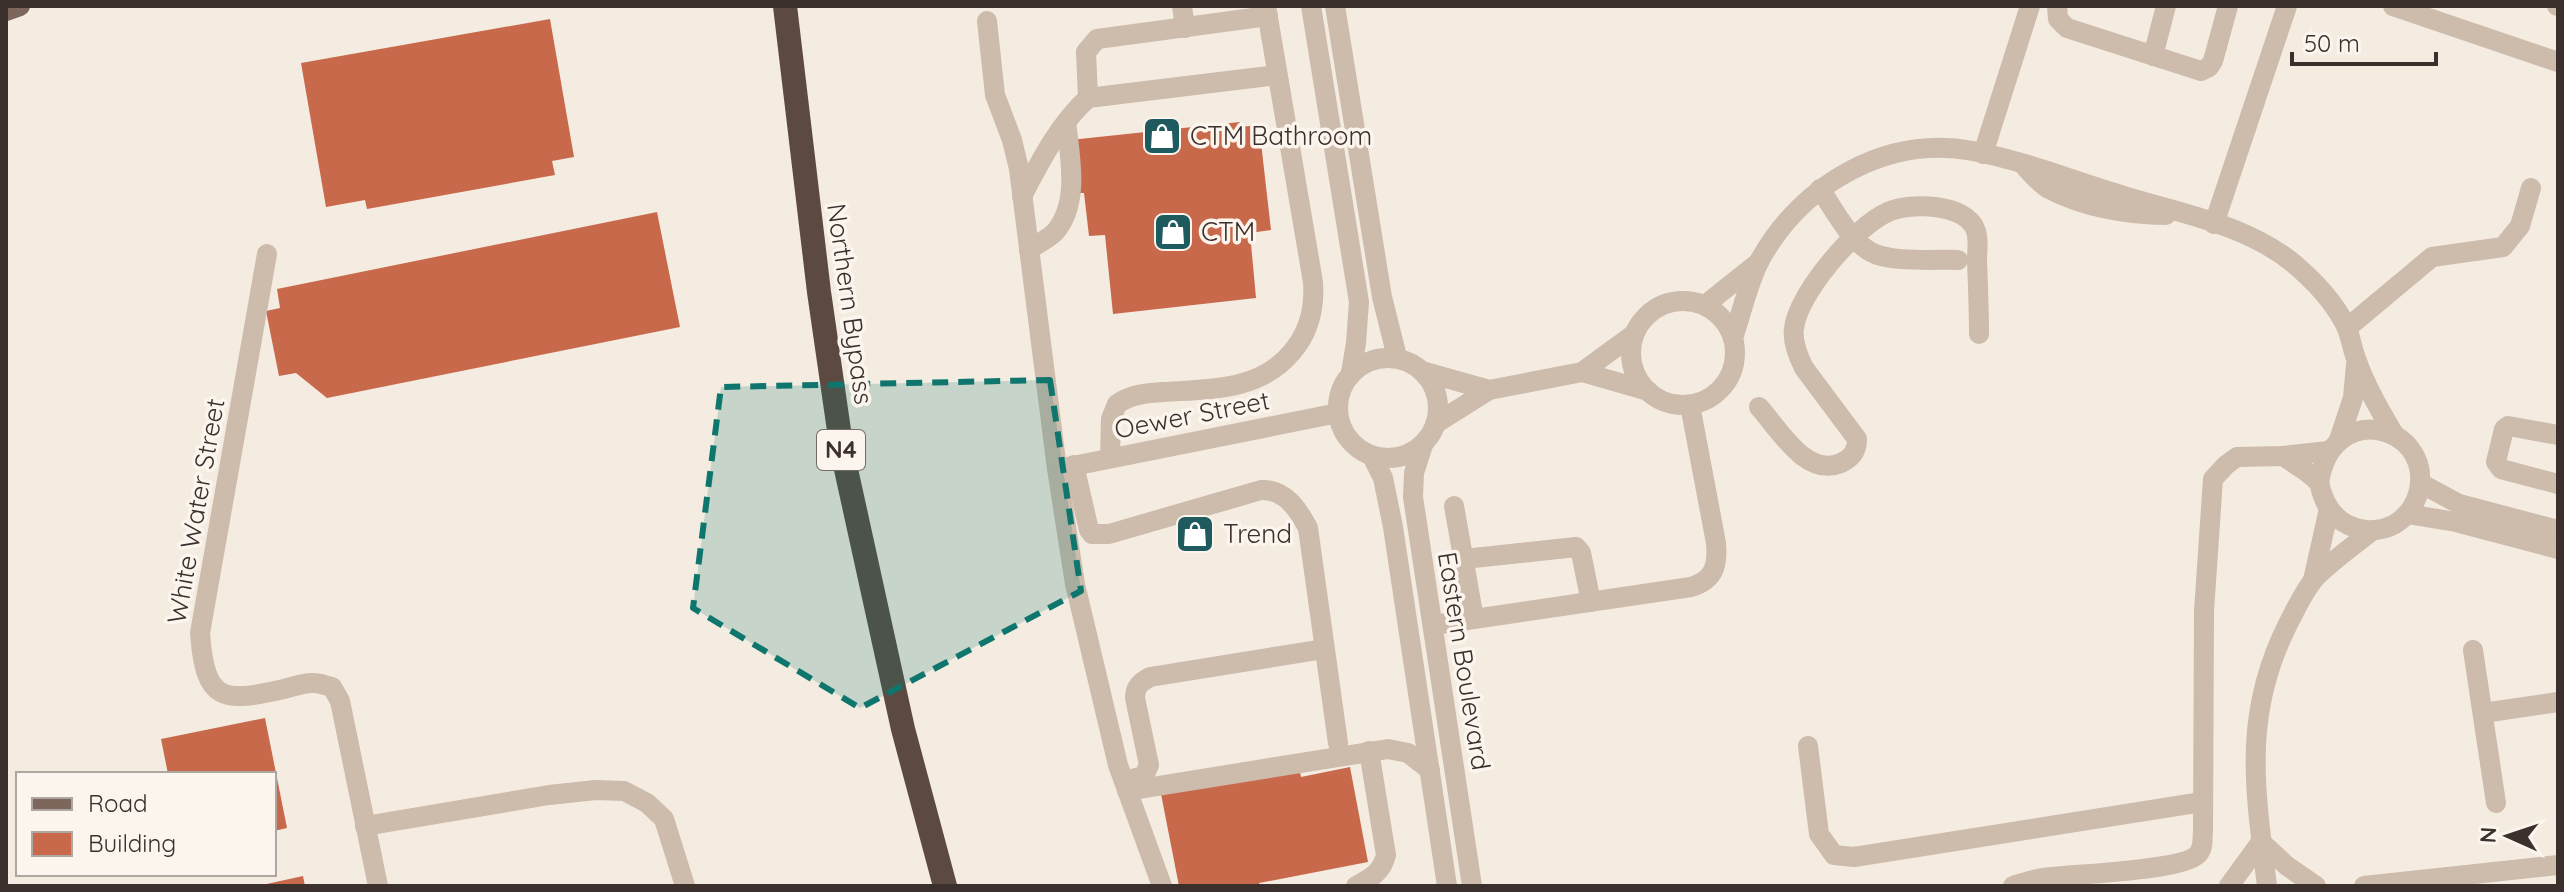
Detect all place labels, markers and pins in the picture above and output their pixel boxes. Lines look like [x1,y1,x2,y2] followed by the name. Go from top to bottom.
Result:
[1141,115,1183,157] shop icon: CTM Bathroom
[1190,119,1372,152] place label: CTM Bathroom
[1152,211,1194,253] shop icon: CTM
[1201,215,1255,248] place label: CTM
[1174,513,1216,555] shop icon: Trend
[1223,517,1292,550] place label: Trend

